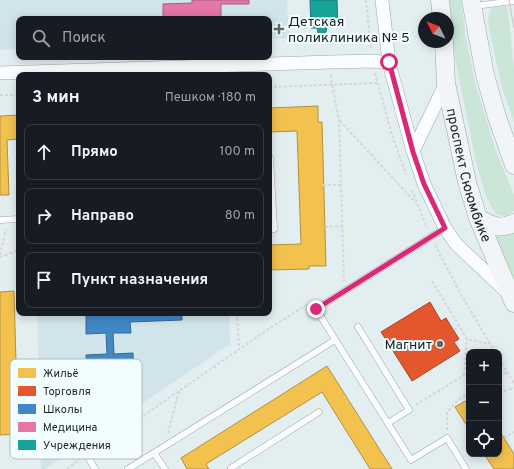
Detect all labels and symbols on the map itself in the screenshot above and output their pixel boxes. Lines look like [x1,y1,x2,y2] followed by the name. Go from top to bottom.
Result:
[418,12,454,48] north arrow
[288,14,410,47] place label: Детская поликлиника № 5
[273,23,285,35] marker: Детская поликлиника № 5
[380,53,398,71] route start
[442,107,494,245] street label: проспект Сююмбике
[307,300,325,318] route end
[385,337,432,354] place label: Магнит
[435,339,445,349] marker: Магнит
[10,359,142,459] legend
[43,367,79,381] text: Жильё
[43,385,91,399] text: Торговля
[43,403,82,417] text: Школы
[43,421,98,435] text: Медицина
[43,439,111,453] text: Учреждения

